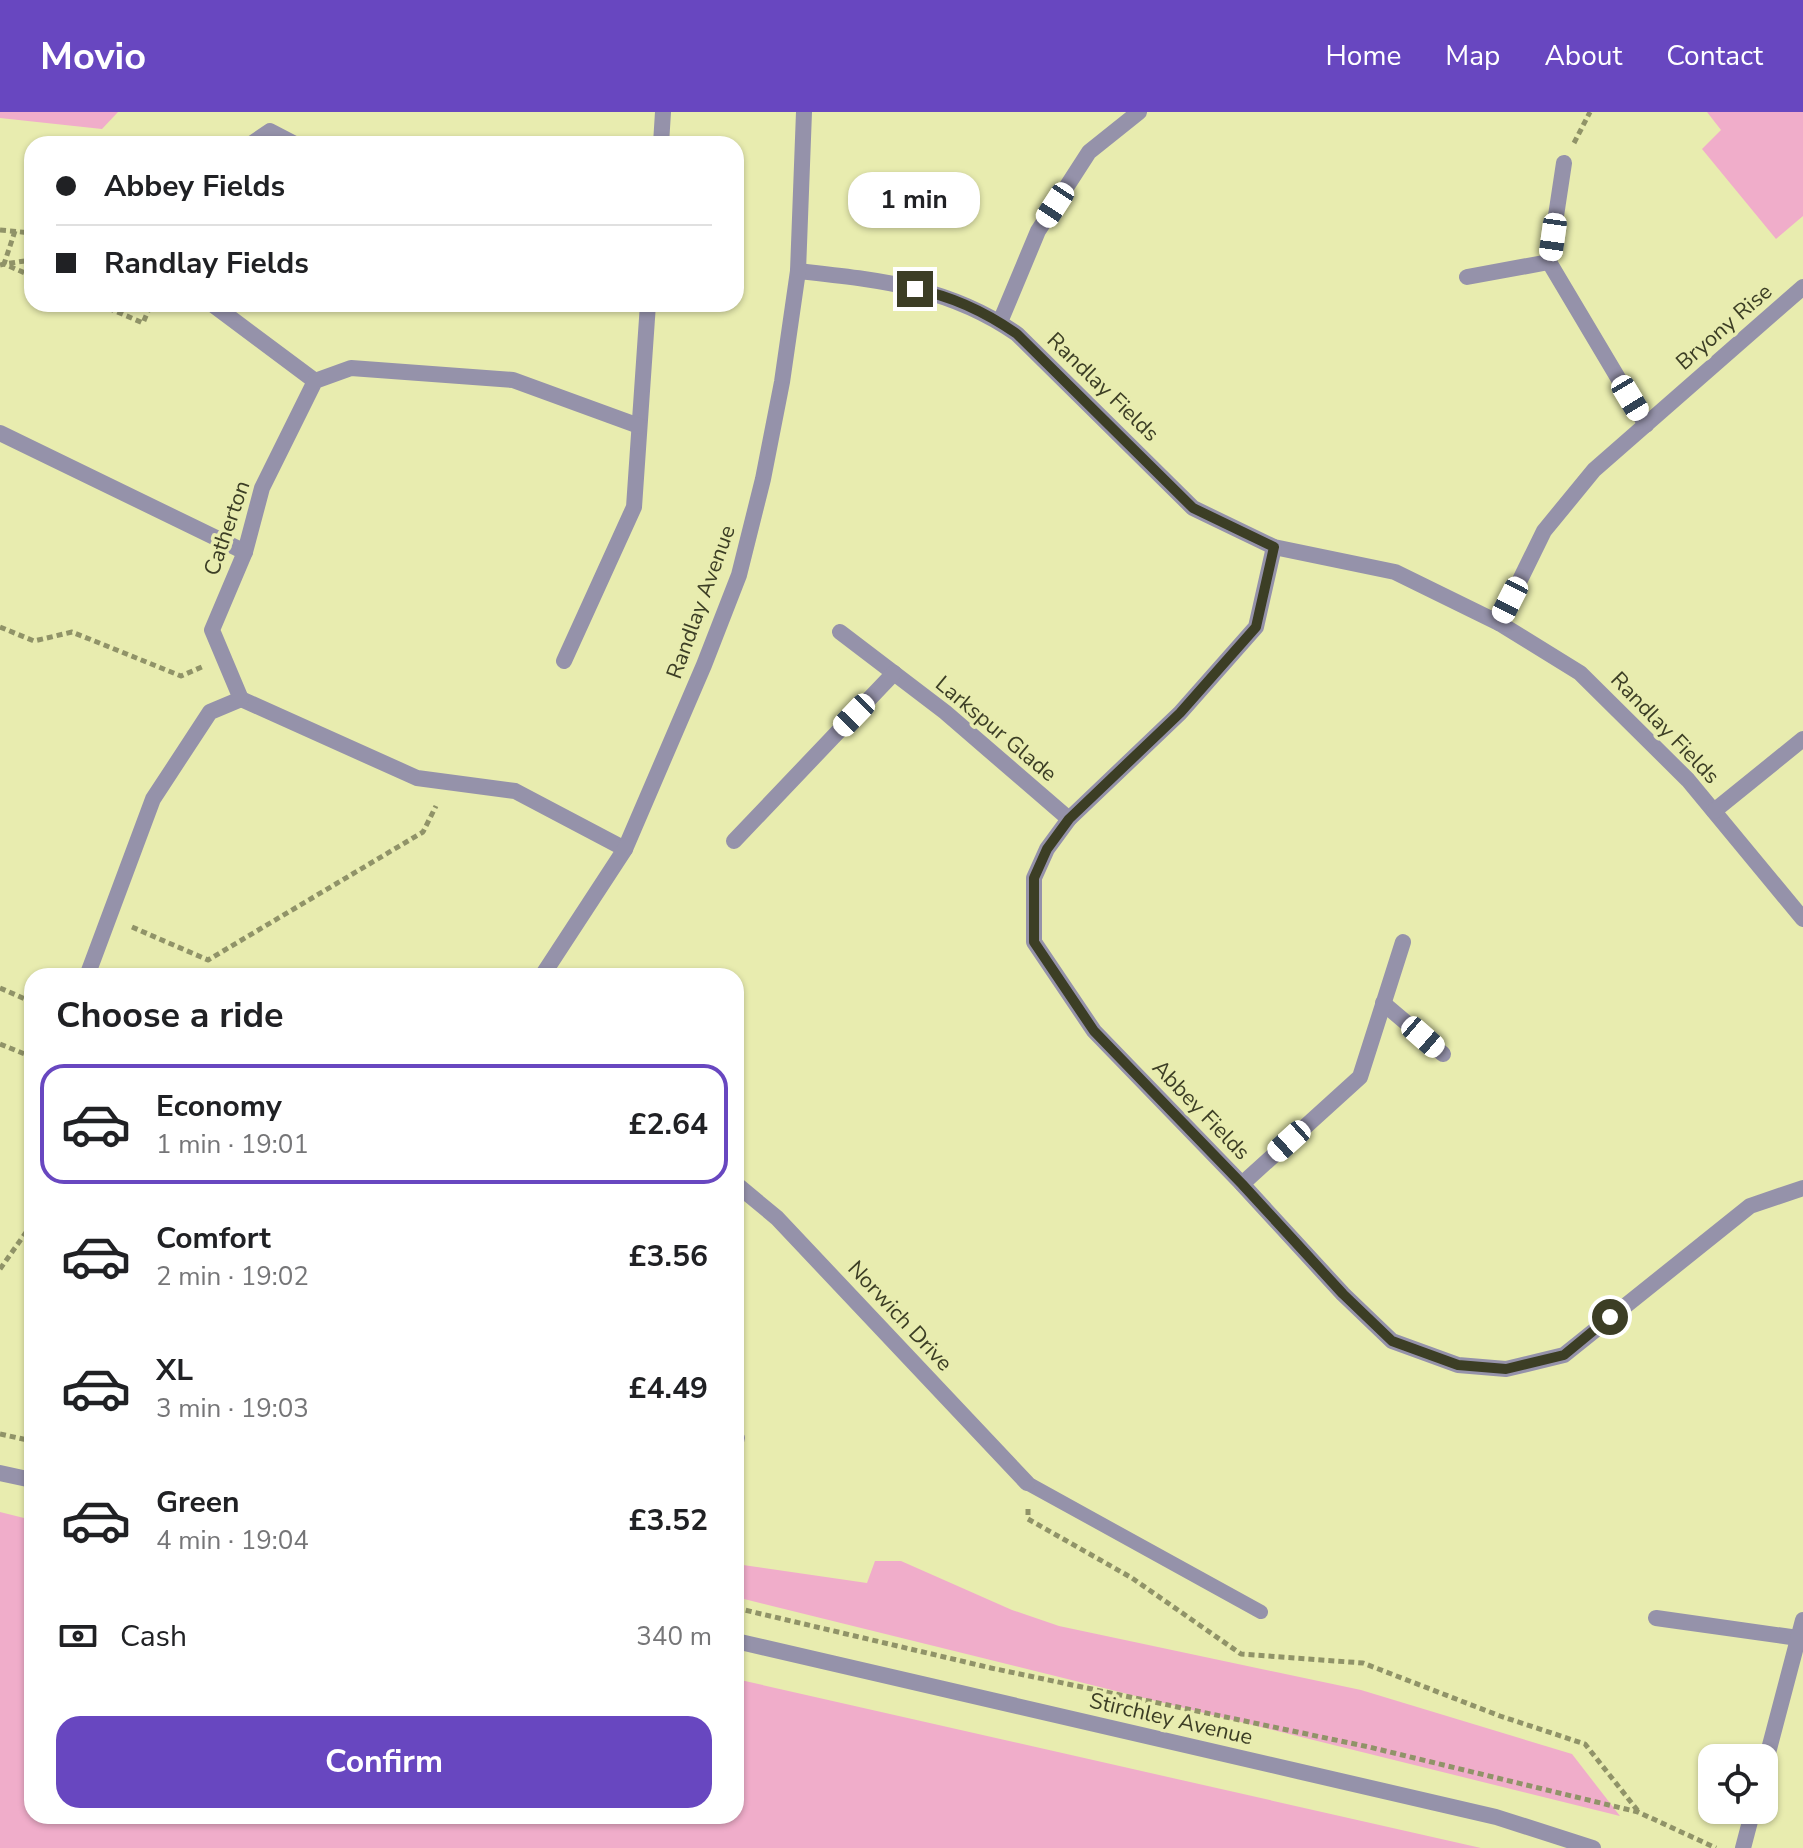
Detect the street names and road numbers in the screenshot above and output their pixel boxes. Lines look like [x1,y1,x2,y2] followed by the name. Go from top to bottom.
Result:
[1670,277,1778,377] street label: Bryony Rise
[1040,326,1166,448] street label: Randlay Fields
[197,476,257,580] street label: Catherton
[659,521,743,683] street label: Randlay Avenue
[1604,665,1726,791] street label: Randlay Fields
[929,669,1063,789] street label: Larkspur Glade
[1145,1053,1257,1167] street label: Abbey Fields
[841,1254,959,1378] street label: Norwich Drive
[1087,1686,1255,1752] street label: Stirchley Avenue

